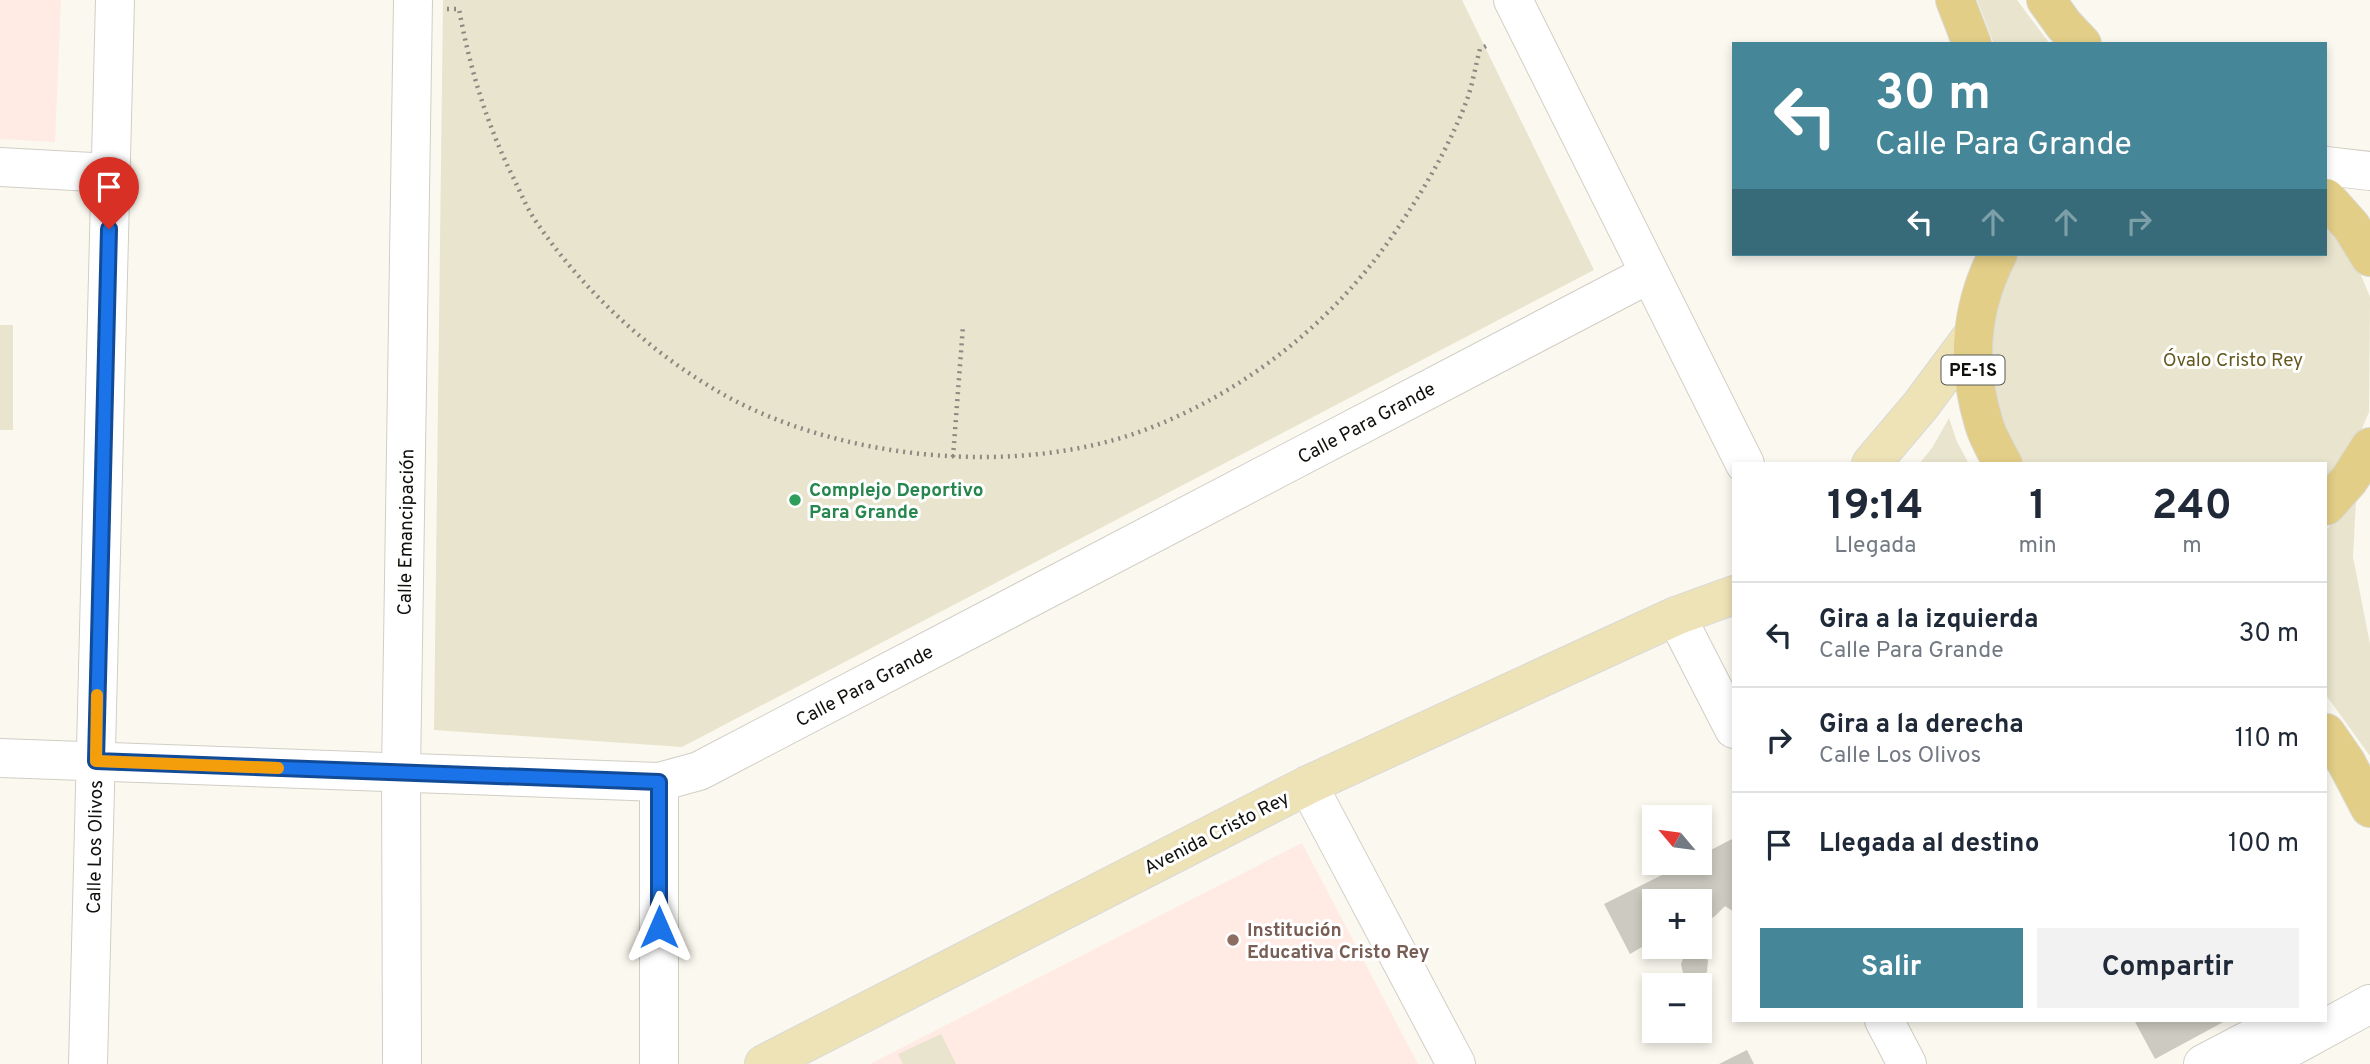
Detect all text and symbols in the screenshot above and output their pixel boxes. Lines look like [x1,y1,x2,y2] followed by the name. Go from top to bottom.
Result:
[1875,65,1991,127] text: 30 m
[1760,70,1851,161] icon: left
[1875,126,2132,166] text: Calle Para Grande
[79,157,139,229] pin
[90,168,128,206] icon: arrive
[1901,203,1939,241] icon: left
[1974,203,2012,241] icon: ahead
[2047,203,2085,241] icon: ahead
[2120,203,2158,241] icon: right
[2163,348,2303,373] park label: Óvalo Cristo Rey
[1941,356,2004,384] road number: PE-1S
[1294,377,1440,470] street label: Calle Para Grande
[394,448,420,616] street label: Calle Emancipación
[809,479,984,525] place label: Complejo Deportivo Para Grande
[1827,481,1924,534] text: 19:14
[2029,481,2046,534] text: 1
[2152,481,2232,534] text: 240
[787,492,803,508] marker: Complejo Deportivo Para Grande
[1834,532,1916,561] text: Llegada
[2019,532,2057,561] text: min
[2182,532,2202,561] text: m
[1819,604,2038,637] text: Gira a la izquierda
[1760,616,1798,654] icon: left
[2239,618,2299,651] text: 30 m
[1819,637,2004,666] text: Calle Para Grande
[792,640,938,733] street label: Calle Para Grande
[1819,709,2024,742] text: Gira a la derecha
[1760,721,1798,759] icon: right
[2235,723,2299,756] text: 110 m
[1819,742,1981,771] text: Calle Los Olivos
[83,780,109,914] street label: Calle Los Olivos
[1140,787,1294,881] street label: Avenida Cristo Rey
[1642,805,1712,875] north arrow
[1642,805,1712,1043] map controls
[1760,826,1798,864] icon: arrive
[1819,828,2039,861] text: Llegada al destino
[2228,828,2299,861] text: 100 m
[1642,889,1712,959] button: +
[622,890,696,964] position arrow
[1247,919,1430,965] place label: Institución Educativa Cristo Rey
[1760,928,2023,1008] button: Salir
[2037,928,2299,1008] button: Compartir
[1225,932,1241,948] marker: Institución Educativa Cristo Rey
[1642,973,1712,1043] button: −

